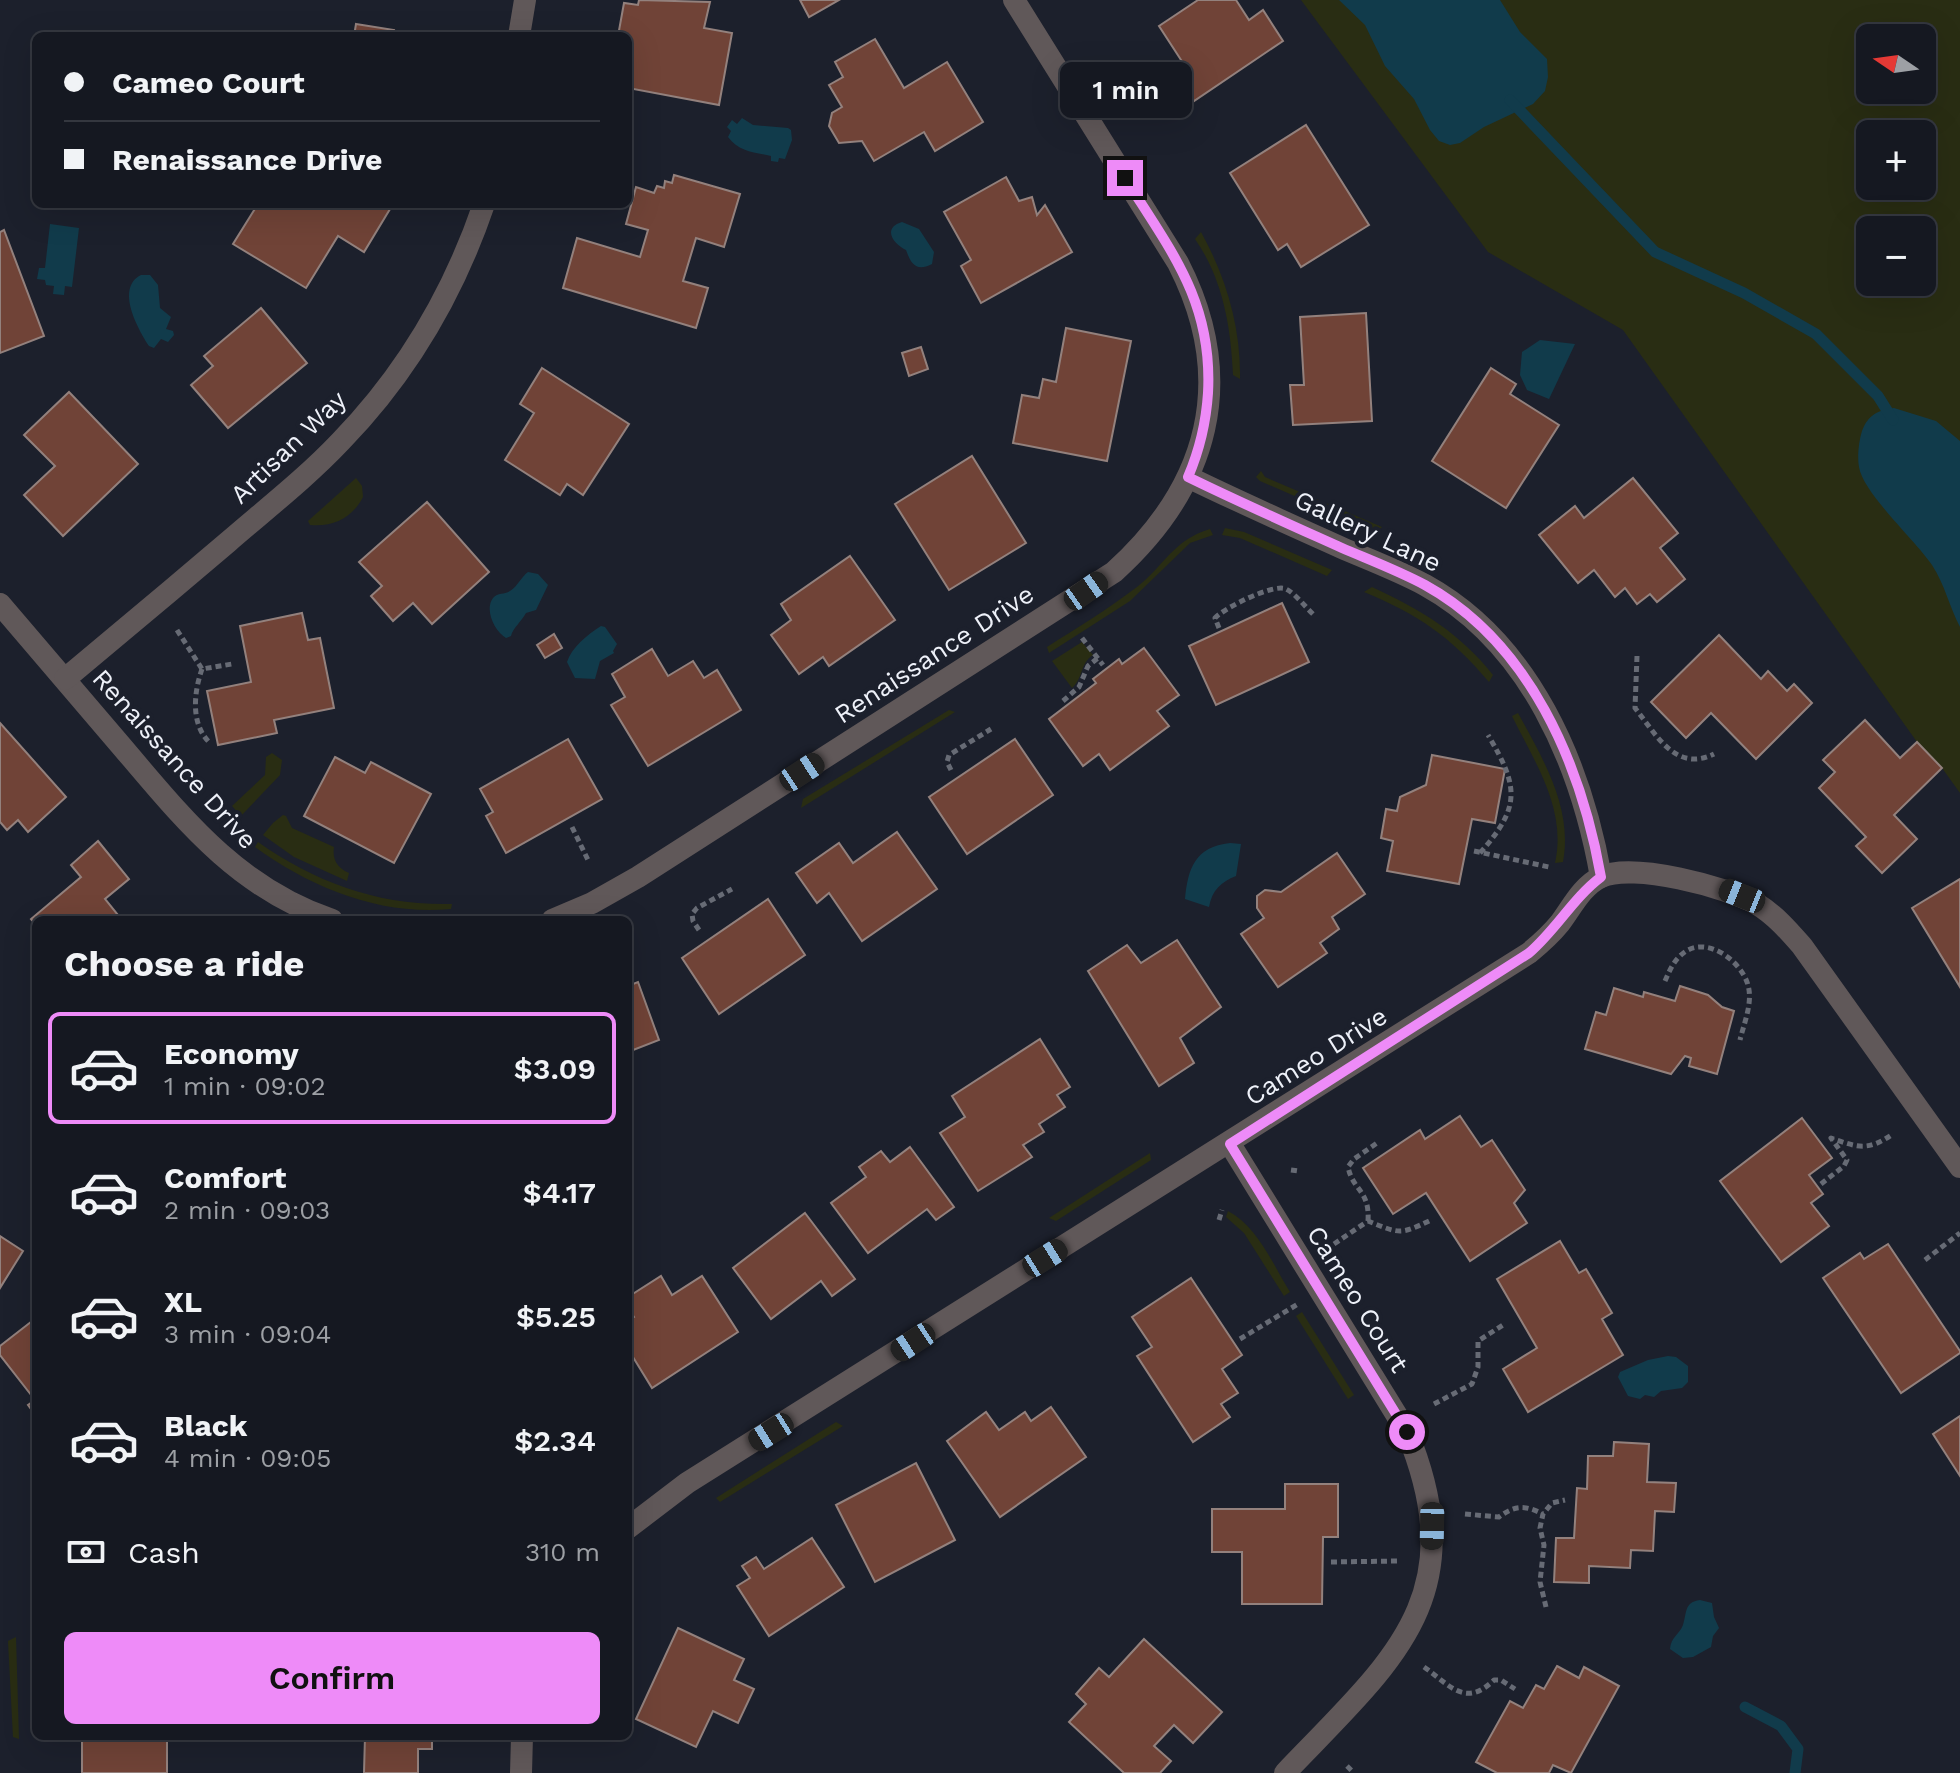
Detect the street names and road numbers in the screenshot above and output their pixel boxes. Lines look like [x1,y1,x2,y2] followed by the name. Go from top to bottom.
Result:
[224,384,352,510] street label: Artisan Way
[1290,484,1446,578] street label: Gallery Lane
[829,579,1039,729] street label: Renaissance Drive
[87,663,263,855] street label: Renaissance Drive
[1240,1000,1392,1112] street label: Cameo Drive
[1301,1220,1415,1378] street label: Cameo Court

